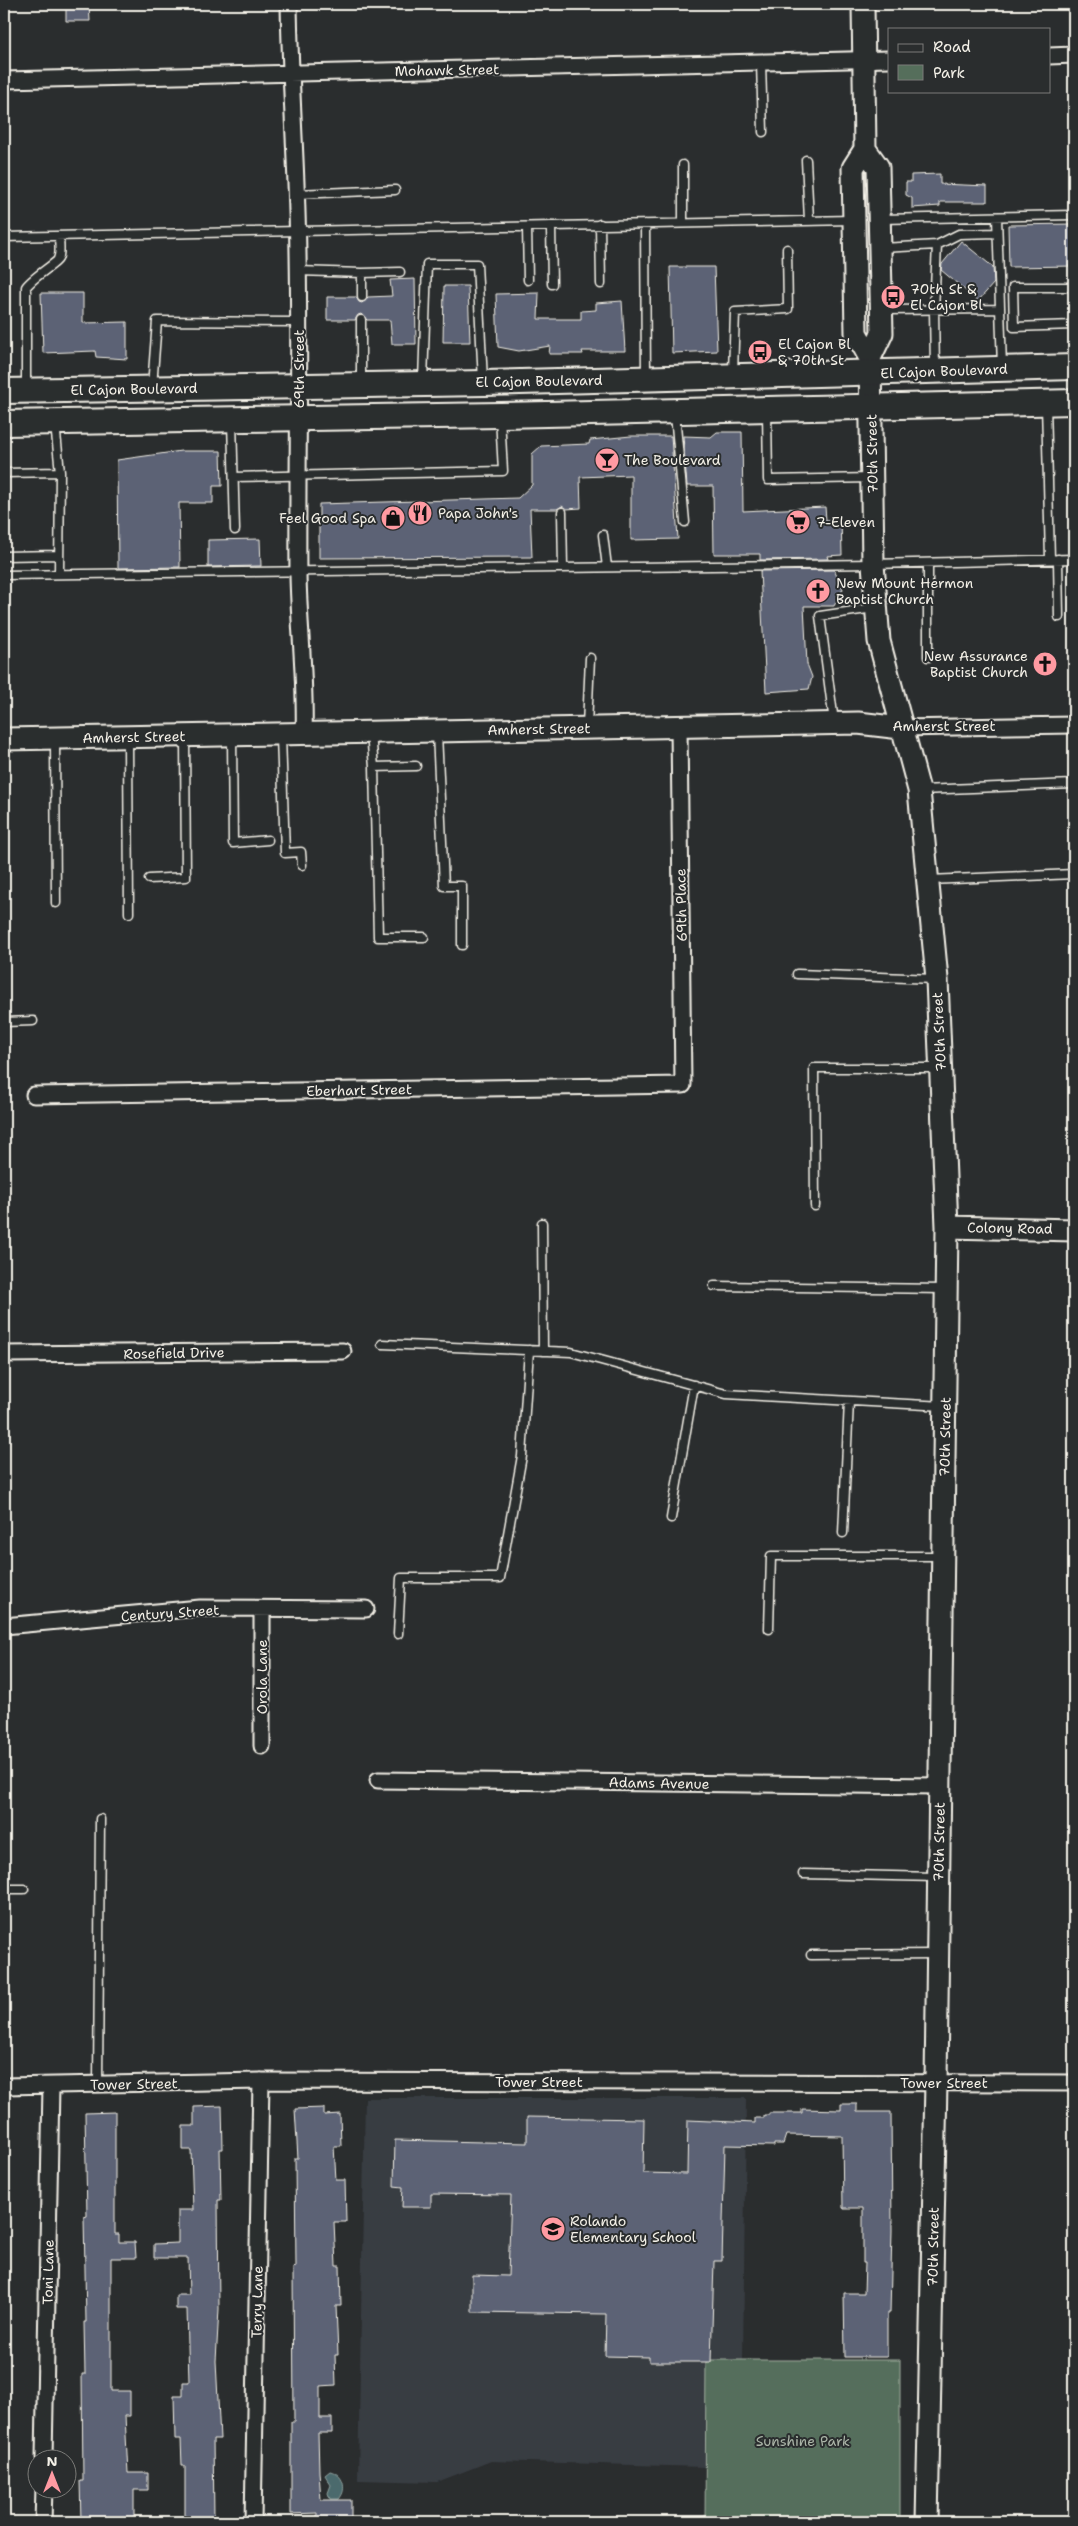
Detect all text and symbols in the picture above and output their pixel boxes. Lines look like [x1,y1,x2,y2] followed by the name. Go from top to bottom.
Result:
[888,28,1050,92] legend
[933,37,971,57] text: Road
[395,60,499,80] street label: Mohawk Street
[933,63,965,83] text: Park
[910,280,984,314] place label: 70th St & El Cajon Bl
[880,284,906,310] bus stop icon: 70th St & El Cajon Bl
[290,330,308,408] street label: 69th Street
[778,335,852,369] place label: El Cajon Bl & 70th St
[747,339,773,365] bus stop icon: El Cajon Bl & 70th St
[880,360,1008,382] street label: El Cajon Boulevard
[475,371,603,391] street label: El Cajon Boulevard
[70,379,198,399] street label: El Cajon Boulevard
[862,414,882,494] street label: 70th Street
[594,447,620,473] bar icon: The Boulevard
[624,451,721,469] place label: The Boulevard
[407,500,433,526] restaurant icon: Papa John's
[438,504,518,522] place label: Papa John's
[380,505,406,531] shop icon: Feel Good Spa
[279,509,376,527] place label: Feel Good Spa
[785,509,811,535] supermarket icon: 7-Eleven
[816,513,875,531] place label: 7-Eleven
[836,574,974,608] place label: New Mount Hermon Baptist Church
[805,578,831,604] church icon: New Mount Hermon Baptist Church
[924,647,1028,681] place label: New Assurance Baptist Church
[1032,651,1058,677] church icon: New Assurance Baptist Church
[892,717,996,735] street label: Amherst Street
[487,719,591,739] street label: Amherst Street
[82,727,186,747] street label: Amherst Street
[671,868,691,942] street label: 69th Place
[928,992,950,1072] street label: 70th Street
[306,1080,412,1100] street label: Eberhart Street
[967,1218,1053,1238] street label: Colony Road
[123,1343,225,1363] street label: Rosefield Drive
[935,1397,955,1477] street label: 70th Street
[120,1601,220,1625] street label: Century Street
[253,1640,271,1714] street label: Orola Lane
[608,1773,710,1793] street label: Adams Avenue
[929,1802,949,1882] street label: 70th Street
[495,2073,583,2091] street label: Tower Street
[90,2074,178,2094] street label: Tower Street
[900,2074,988,2092] street label: Tower Street
[923,2207,943,2287] street label: 70th Street
[570,2212,697,2246] place label: Rolando Elementary School
[540,2216,566,2242] school or university icon: Rolando Elementary School
[38,2239,58,2305] street label: Toni Lane
[247,2266,267,2338] street label: Terry Lane
[756,2432,850,2450] park label: Sunshine Park
[28,2448,78,2498] north arrow
[46,2452,58,2470] text: N

